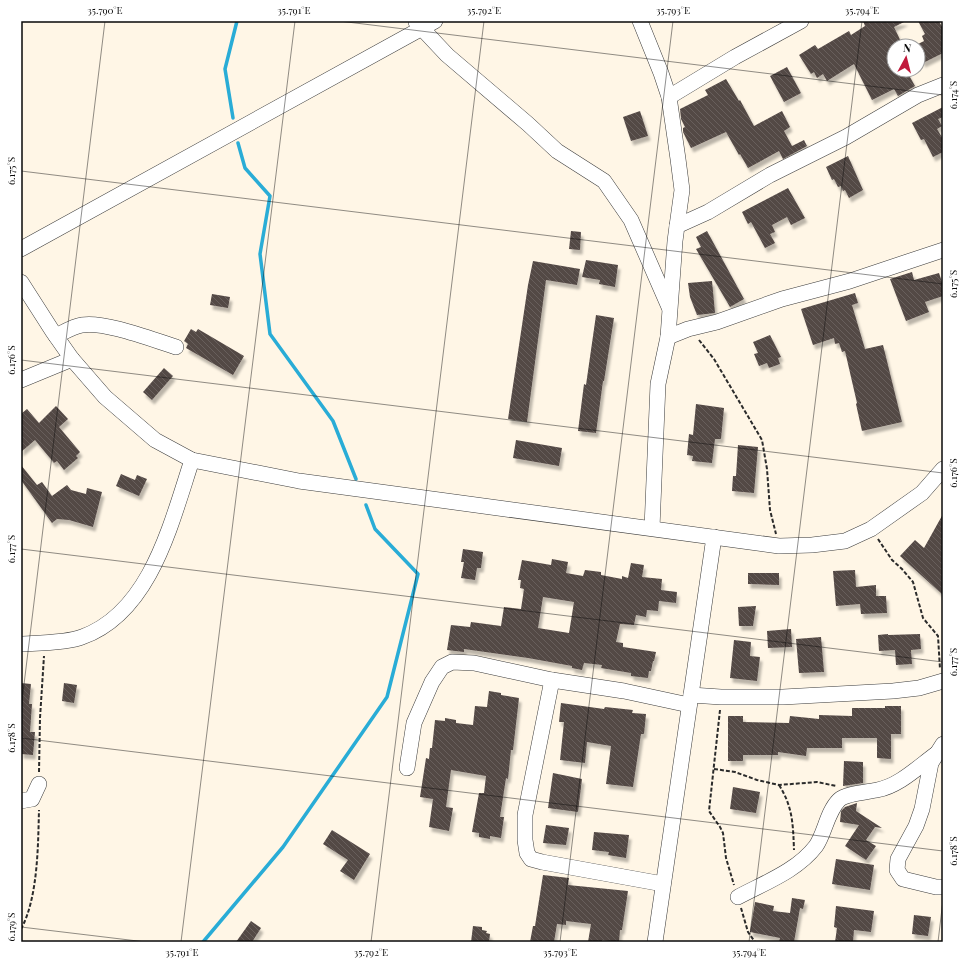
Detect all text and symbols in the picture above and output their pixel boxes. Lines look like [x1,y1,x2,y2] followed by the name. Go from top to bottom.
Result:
[87,3,123,17] text: 35.790°E
[277,3,311,17] text: 35.791°E
[467,3,501,17] text: 35.792°E
[656,3,690,17] text: 35.793°E
[845,3,879,17] text: 35.794°E
[886,38,926,78] north arrow
[902,40,912,56] text: N
[946,81,960,109] text: 6.174°S
[4,157,18,185] text: 6.175°S
[946,270,960,298] text: 6.175°S
[4,345,18,375] text: 6.176°S
[946,458,960,488] text: 6.176°S
[4,535,18,563] text: 6.177°S
[946,648,960,676] text: 6.177°S
[4,723,18,753] text: 6.178°S
[946,836,960,866] text: 6.178°S
[4,913,18,941] text: 6.179°S
[165,945,199,959] text: 35.791°E
[354,945,388,959] text: 35.792°E
[543,945,577,959] text: 35.793°E
[732,945,766,959] text: 35.794°E

